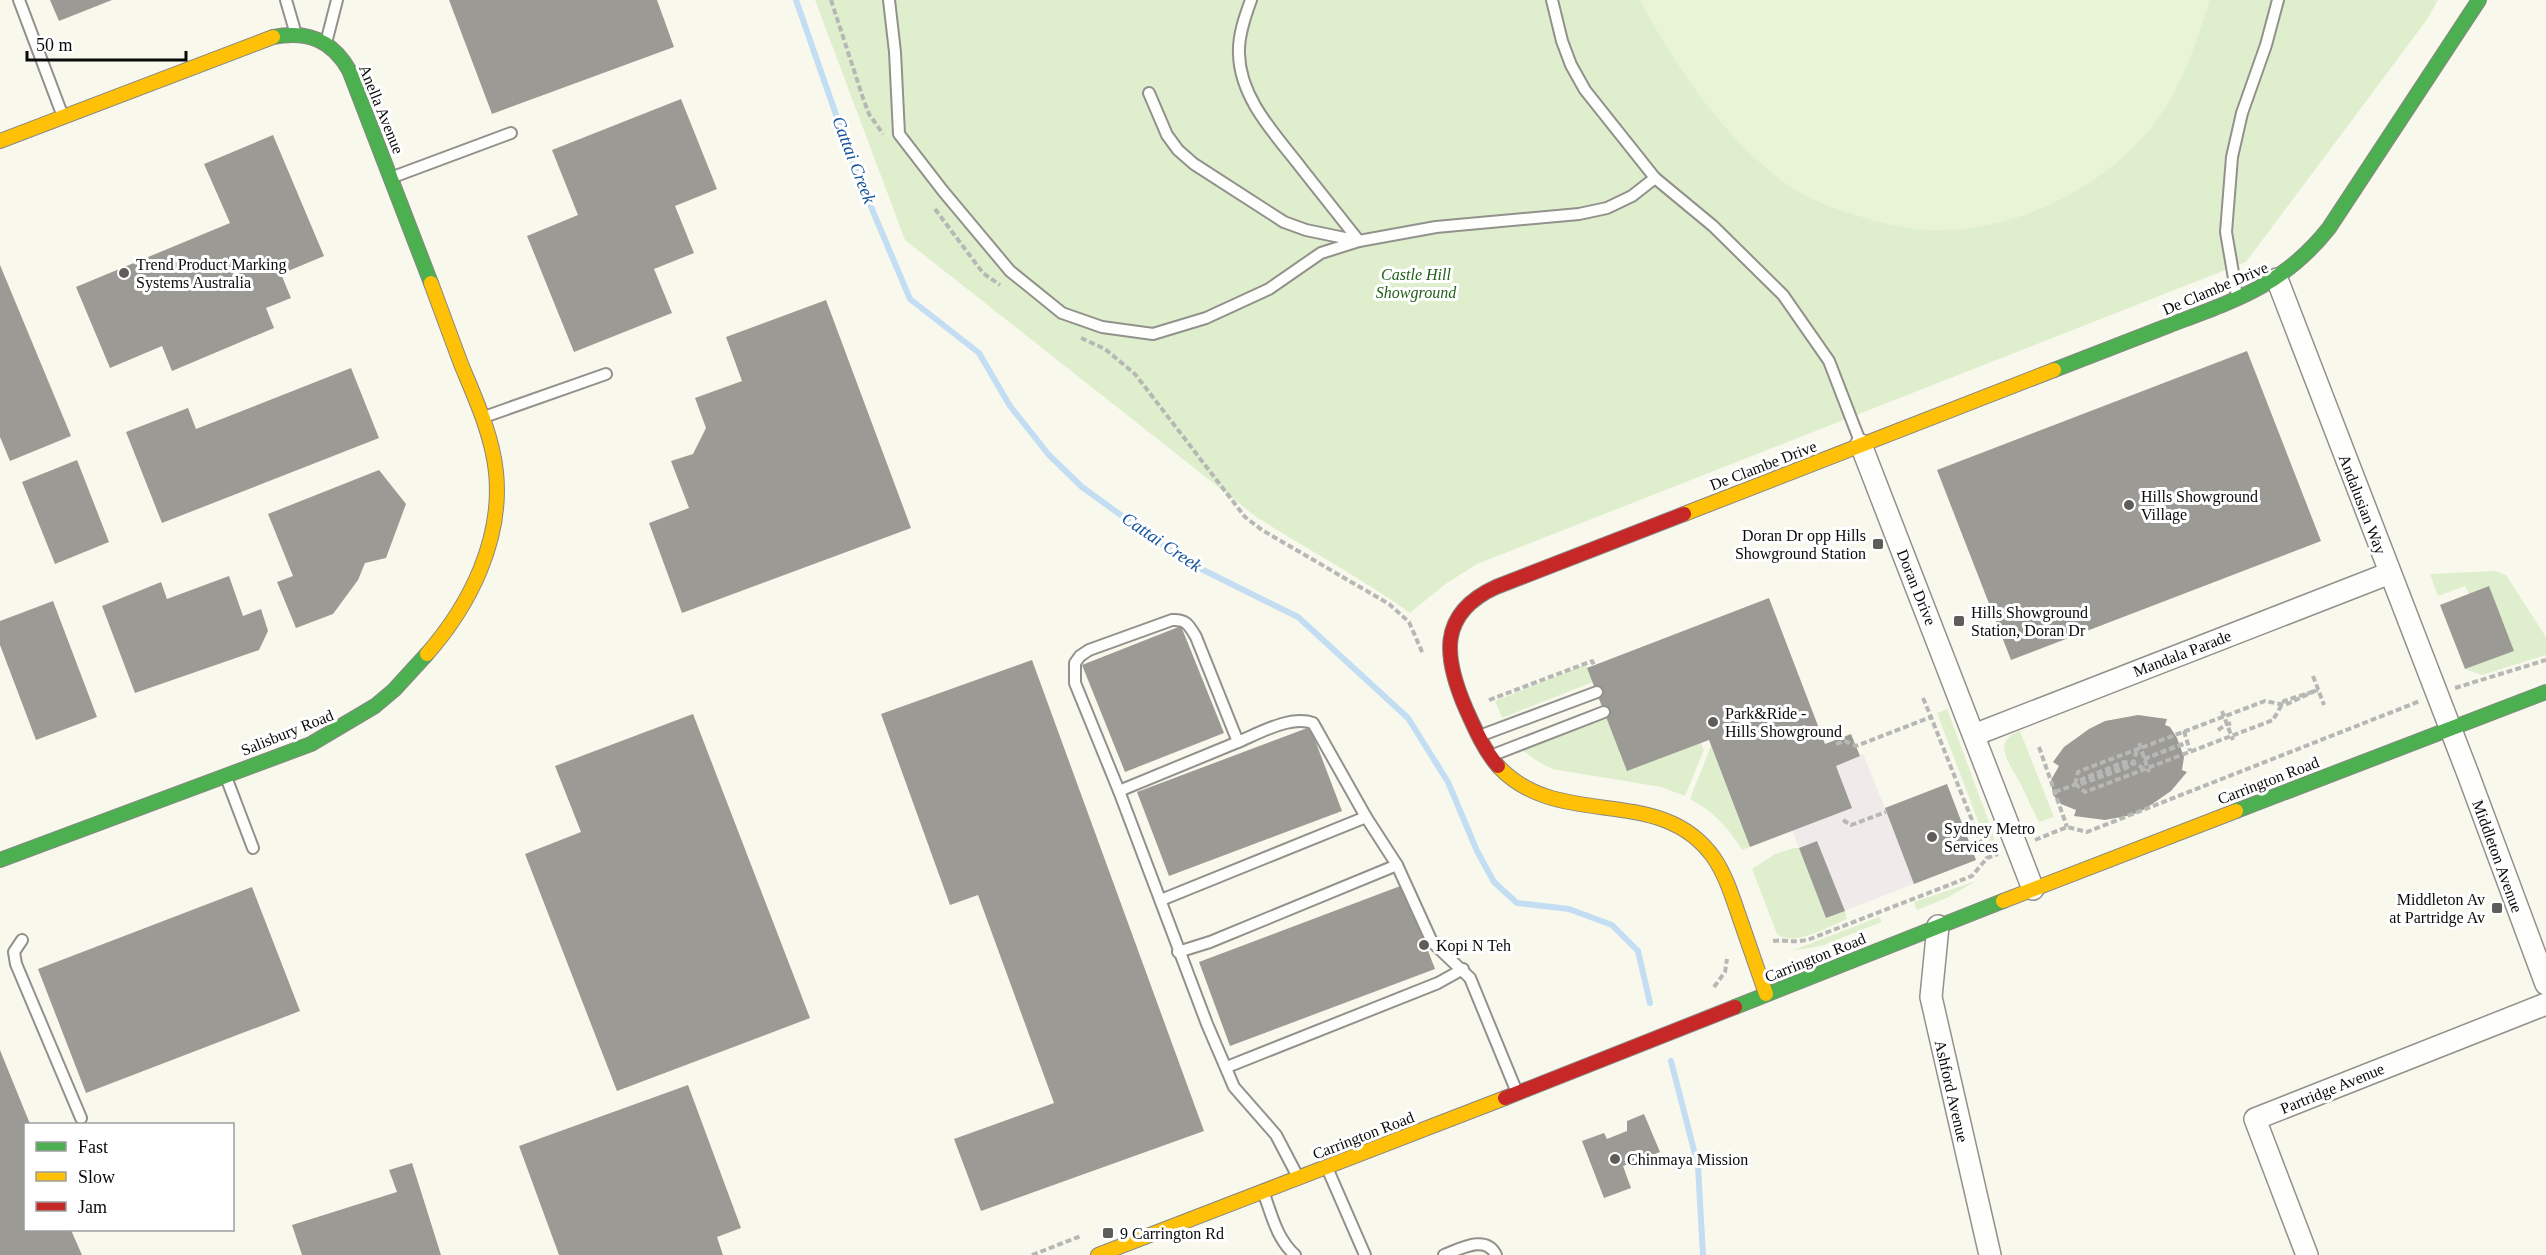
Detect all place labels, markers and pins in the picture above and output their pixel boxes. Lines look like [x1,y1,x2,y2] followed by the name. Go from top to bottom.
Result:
[136,256,287,292] place label: Trend Product Marking Systems Australia
[117,266,131,280] marker: Trend Product Marking Systems Australia
[2141,488,2258,524] place label: Hills Showground Village
[2122,498,2136,512] marker: Hills Showground Village
[1735,527,1866,563] place label: Doran Dr opp Hills Showground Station
[1871,537,1885,551] marker: Doran Dr opp Hills Showground Station
[1971,604,2088,639] place label: Hills Showground Station, Doran Dr
[1952,614,1966,628] marker: Hills Showground Station, Doran Dr
[1725,705,1842,741] place label: Park&Ride - Hills Showground
[1706,715,1720,729] marker: Park&Ride - Hills Showground
[1944,820,2035,855] place label: Sydney Metro Services
[1925,830,1939,844] marker: Sydney Metro Services
[2389,891,2485,927] place label: Middleton Av at Partridge Av
[2490,901,2504,915] marker: Middleton Av at Partridge Av
[1436,937,1511,955] place label: Kopi N Teh
[1417,938,1431,952] marker: Kopi N Teh
[1627,1151,1748,1169] place label: Chinmaya Mission
[1608,1152,1622,1166] marker: Chinmaya Mission
[1120,1225,1224,1243] place label: 9 Carrington Rd
[1101,1226,1115,1240] marker: 9 Carrington Rd

